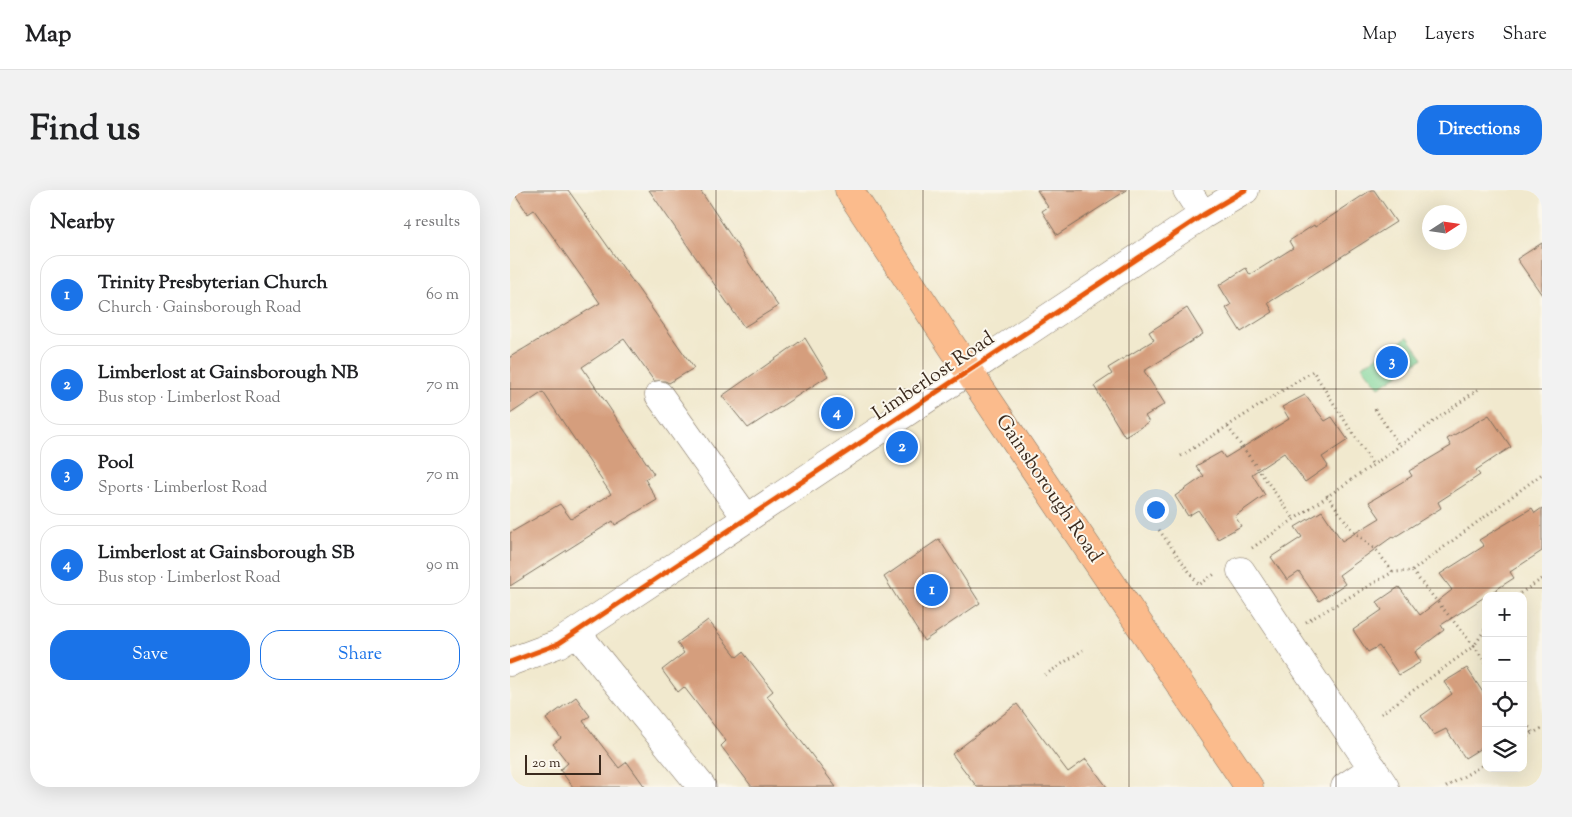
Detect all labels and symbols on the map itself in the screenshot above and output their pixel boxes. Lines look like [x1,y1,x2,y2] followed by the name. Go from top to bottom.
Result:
[1422,205,1467,250] north arrow
[867,325,1001,429] street label: Limberlost Road
[1376,343,1408,381] pin: 3
[821,394,853,432] pin: 4
[988,409,1108,569] street label: Gainsborough Road
[886,428,918,466] pin: 2
[1143,497,1169,523] your location
[916,571,948,609] pin: 1
[525,752,601,775] scale bar

